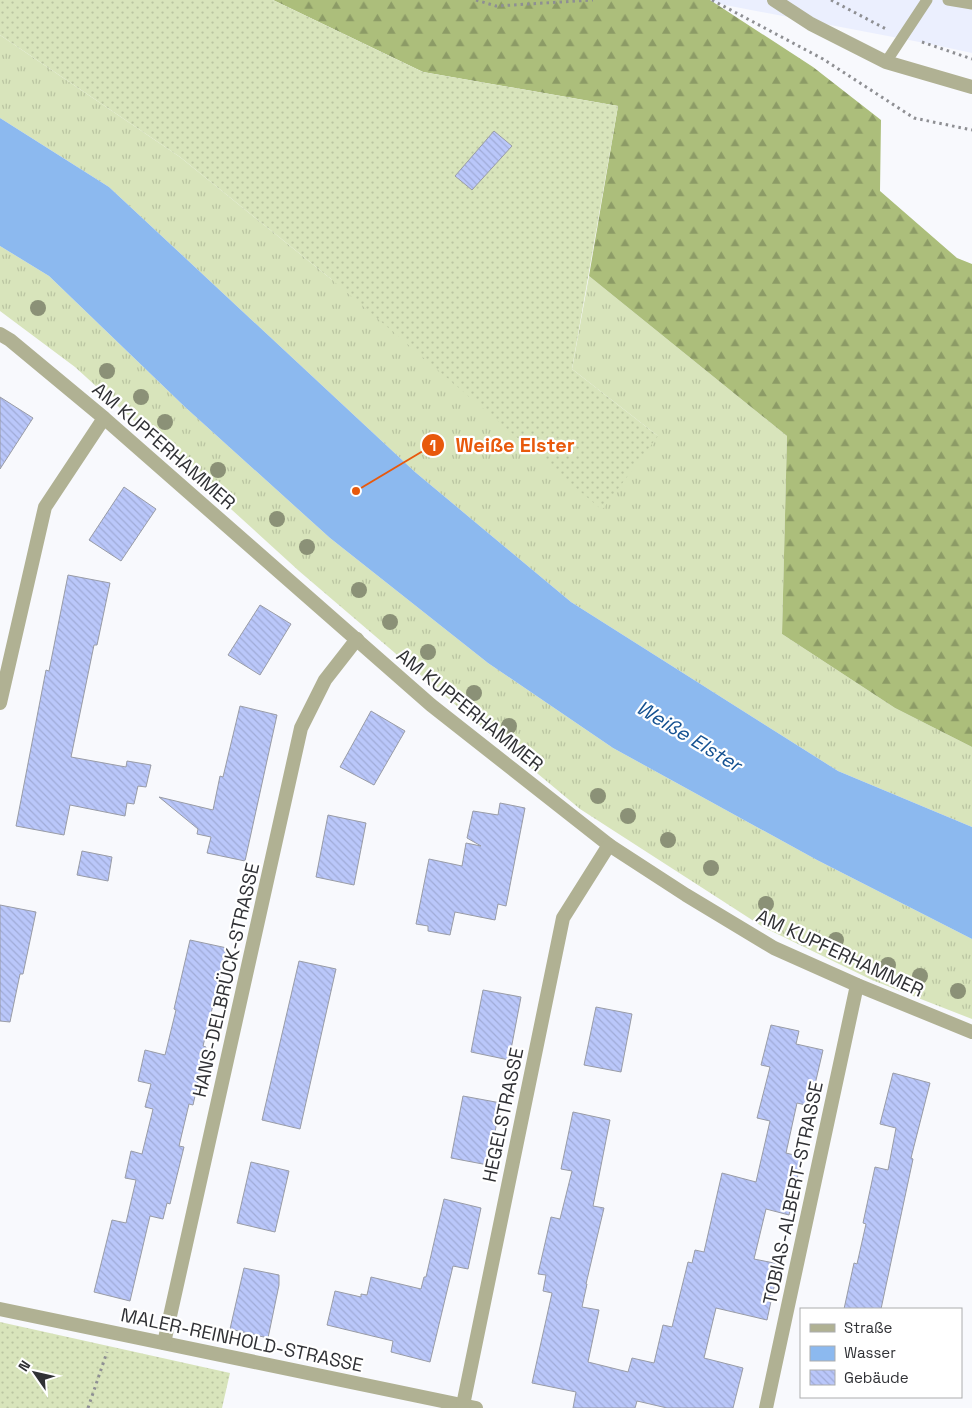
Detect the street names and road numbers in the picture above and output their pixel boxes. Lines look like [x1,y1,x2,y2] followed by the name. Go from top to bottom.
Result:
[87,377,241,515] street label: AM KUPFERHAMMER
[391,643,549,777] street label: AM KUPFERHAMMER
[187,860,265,1100] street label: HANS-DELBRÜCK-STRASSE
[752,903,928,1003] street label: AM KUPFERHAMMER
[477,1045,529,1185] street label: HEGELSTRASSE
[757,1079,829,1307] street label: TOBIAS-ALBERT-STRASSE
[119,1302,365,1378] street label: MALER-REINHOLD-STRASSE

